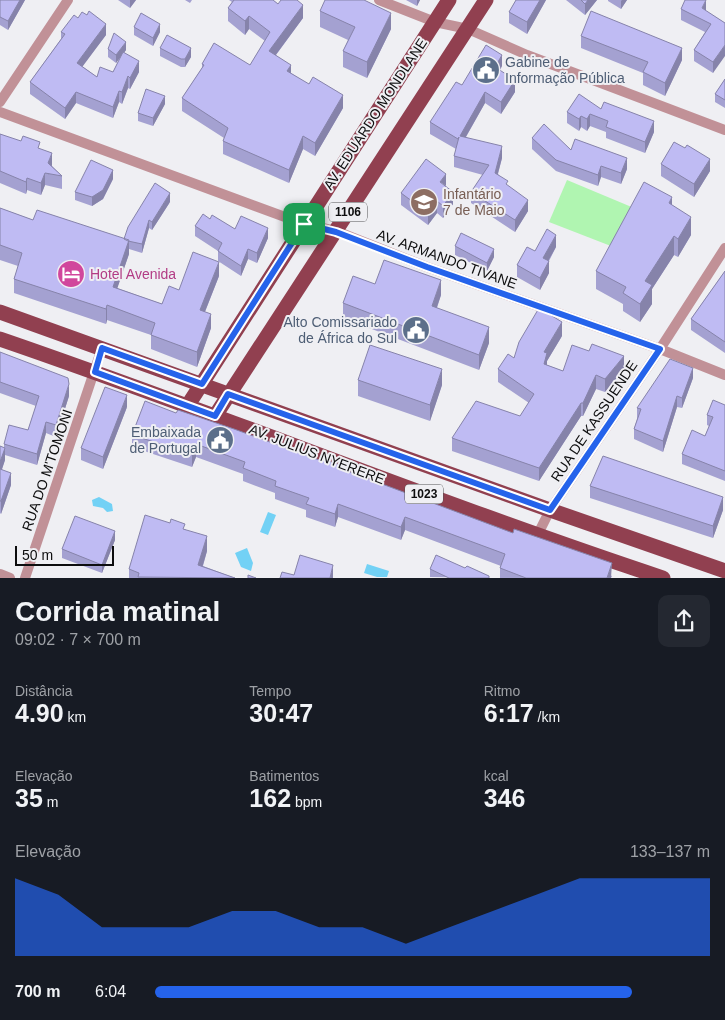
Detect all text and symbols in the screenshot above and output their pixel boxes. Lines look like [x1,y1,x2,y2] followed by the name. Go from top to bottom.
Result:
[320,35,430,193] street label: AV. EDUARDO MONDLANE
[505,54,625,86] place label: Gabine de Informação Pública
[471,55,501,85] public building icon: Gabine de Informação Pública
[443,186,505,218] place label: Infantário 7 de Maio
[409,187,439,217] school or university icon: Infantário 7 de Maio
[329,202,367,222] road number: 1106
[283,203,325,245] pin
[290,210,318,238] icon: arrive
[375,226,519,292] street label: AV. ARMANDO TIVANE
[56,259,86,289] hotel icon: Hotel Avenida
[90,266,176,282] place label: Hotel Avenida
[283,314,397,346] place label: Alto Comissariado de África do Sul
[401,315,431,345] public building icon: Alto Comissariado de África do Sul
[548,358,640,484] street label: RUA DE KASSUENDE
[19,407,75,533] street label: RUA DO M'TOMONI
[247,421,387,487] street label: AV. JULIUS NYERERE
[129,424,201,456] place label: Embaixada de Portugal
[205,425,235,455] public building icon: Embaixada de Portugal
[405,484,443,504] road number: 1023
[15,542,114,566] scale bar
[22,547,53,563] text: 50 m
[658,595,710,647] button: share
[15,596,220,627] text: Corrida matinal
[15,631,141,648] text: 09:02 · 7 × 700 m
[15,683,73,699] text: Distância
[249,683,291,699] text: Tempo
[484,683,520,699] text: Ritmo
[15,699,64,727] text: 4.90
[249,699,313,727] text: 30:47
[484,699,534,727] text: 6:17
[64,709,86,725] text: km
[534,709,560,725] text: /km
[15,768,73,784] text: Elevação
[249,768,319,784] text: Batimentos
[484,768,509,784] text: kcal
[15,784,43,812] text: 35
[249,784,291,812] text: 162
[484,784,525,812] text: 346
[43,794,58,810] text: m
[291,794,322,810] text: bpm
[15,843,81,860] text: Elevação
[630,843,710,860] text: 133–137 m
[15,983,60,1000] text: 700 m
[95,983,126,1000] text: 6:04

